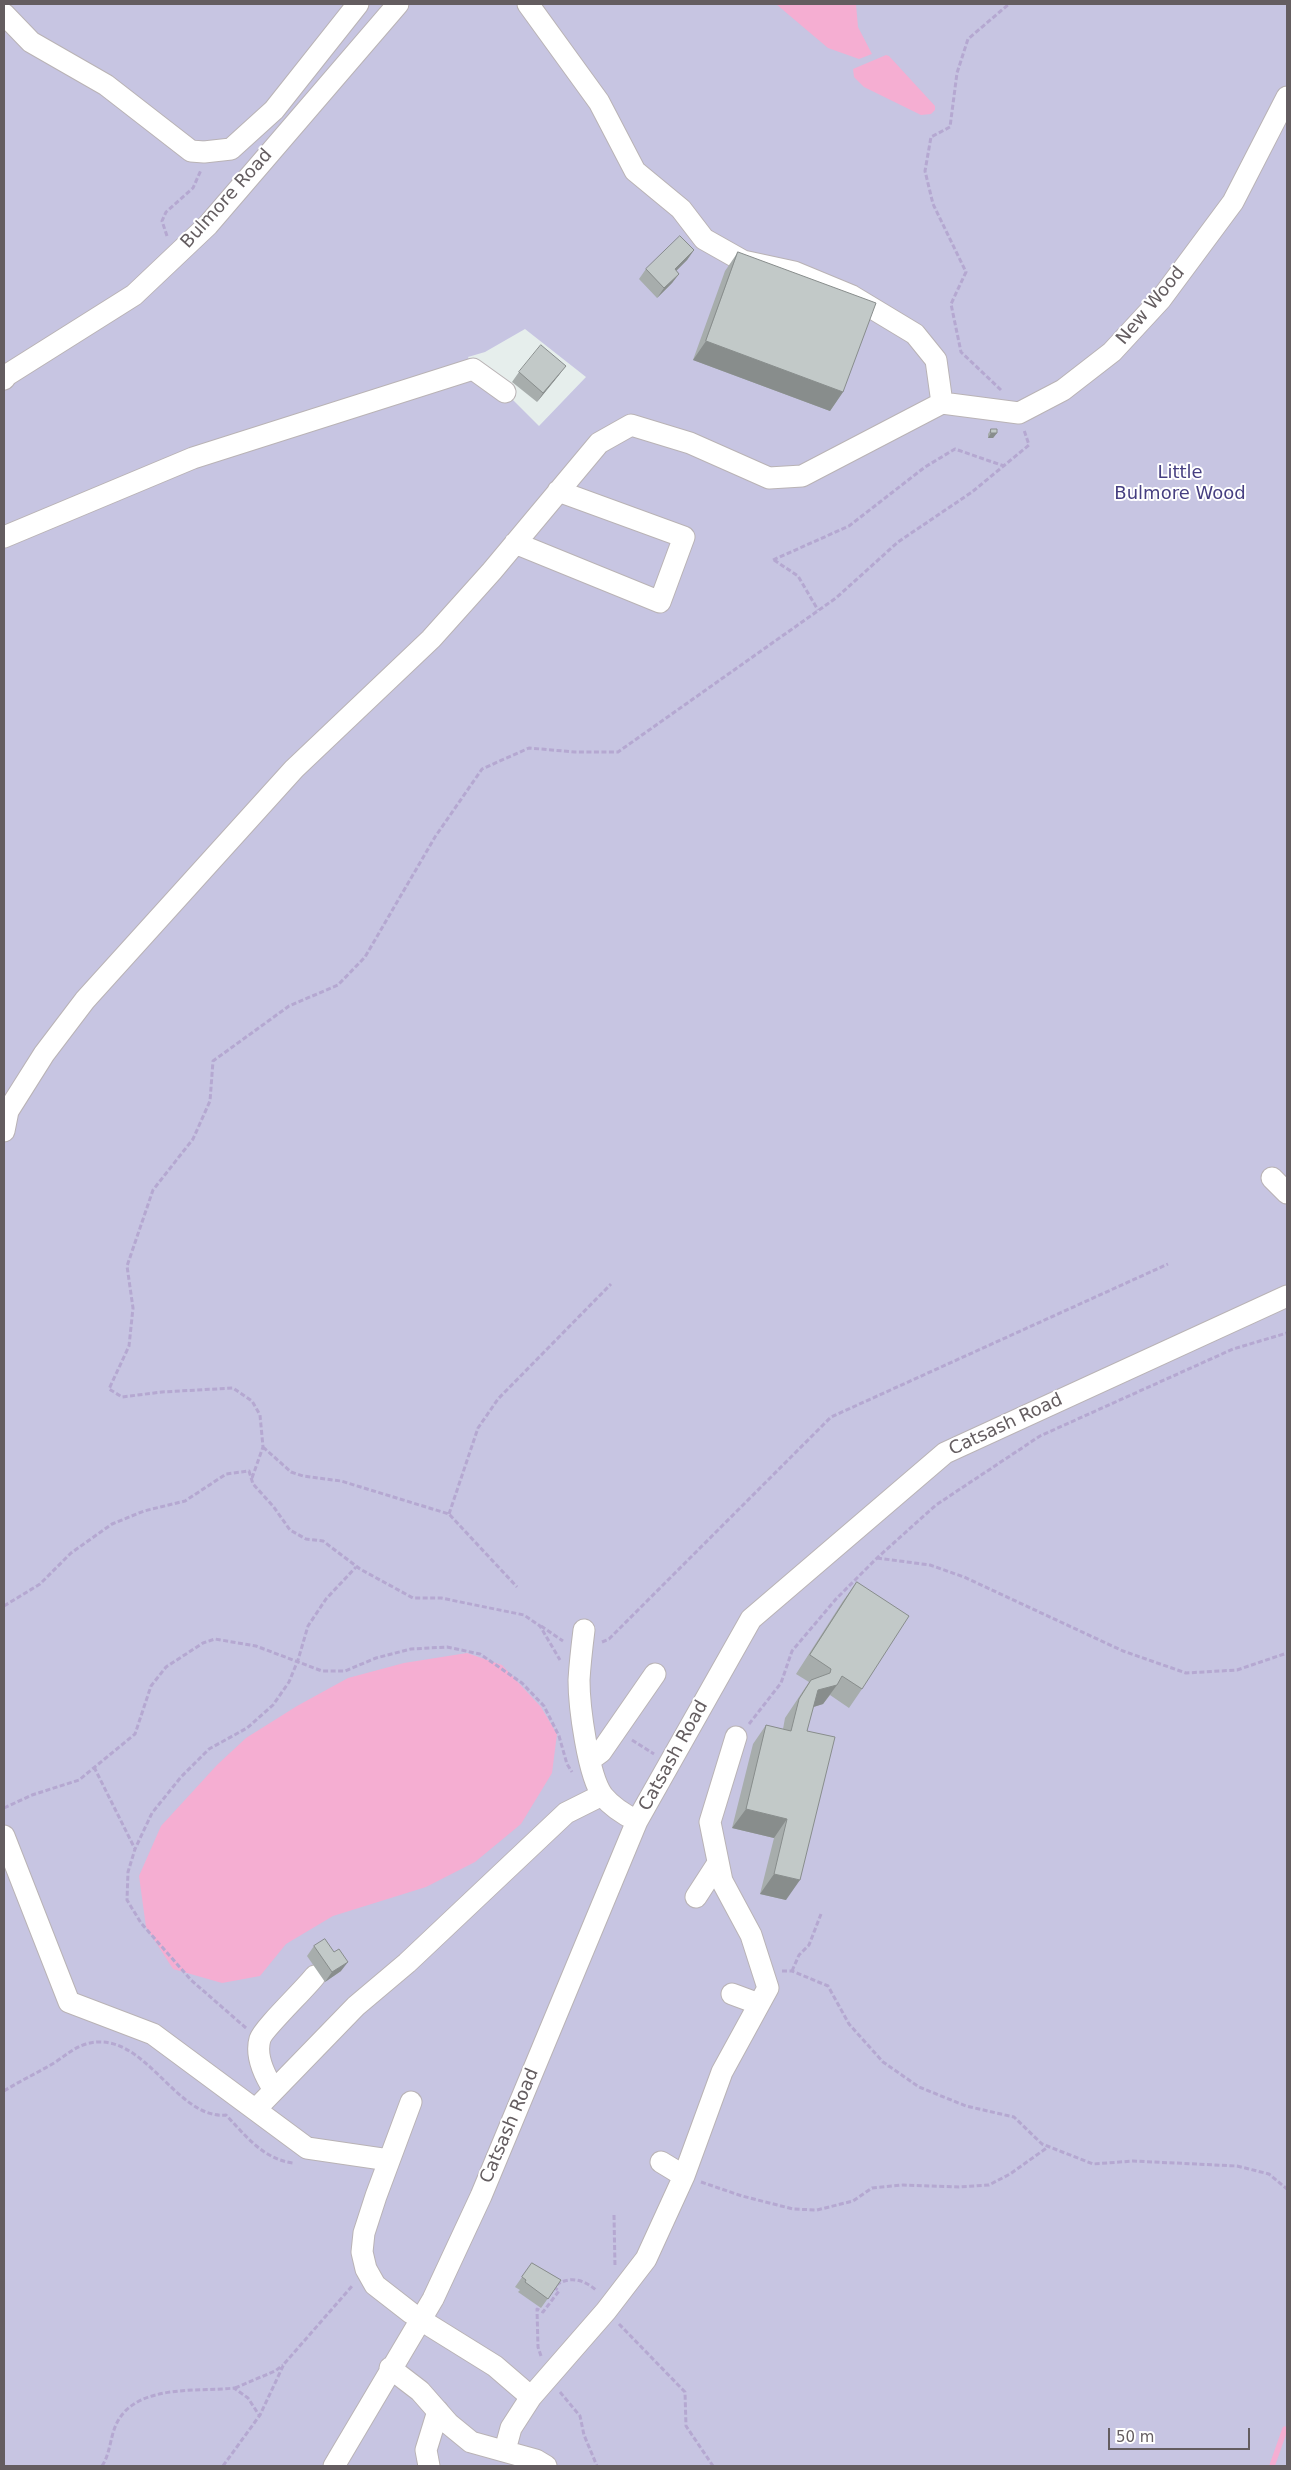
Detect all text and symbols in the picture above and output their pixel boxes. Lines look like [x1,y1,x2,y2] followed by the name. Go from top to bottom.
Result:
[177,145,277,253] street label: Bulmore Road
[1112,263,1190,349] street label: New Wood
[1114,462,1246,504] park label: Little Bulmore Wood
[946,1389,1066,1461] street label: Catsash Road
[635,1697,713,1815] street label: Catsash Road
[476,2065,544,2187] street label: Catsash Road
[1111,2418,1254,2450] scale bar
[1116,2428,1154,2446] text: 50 m

